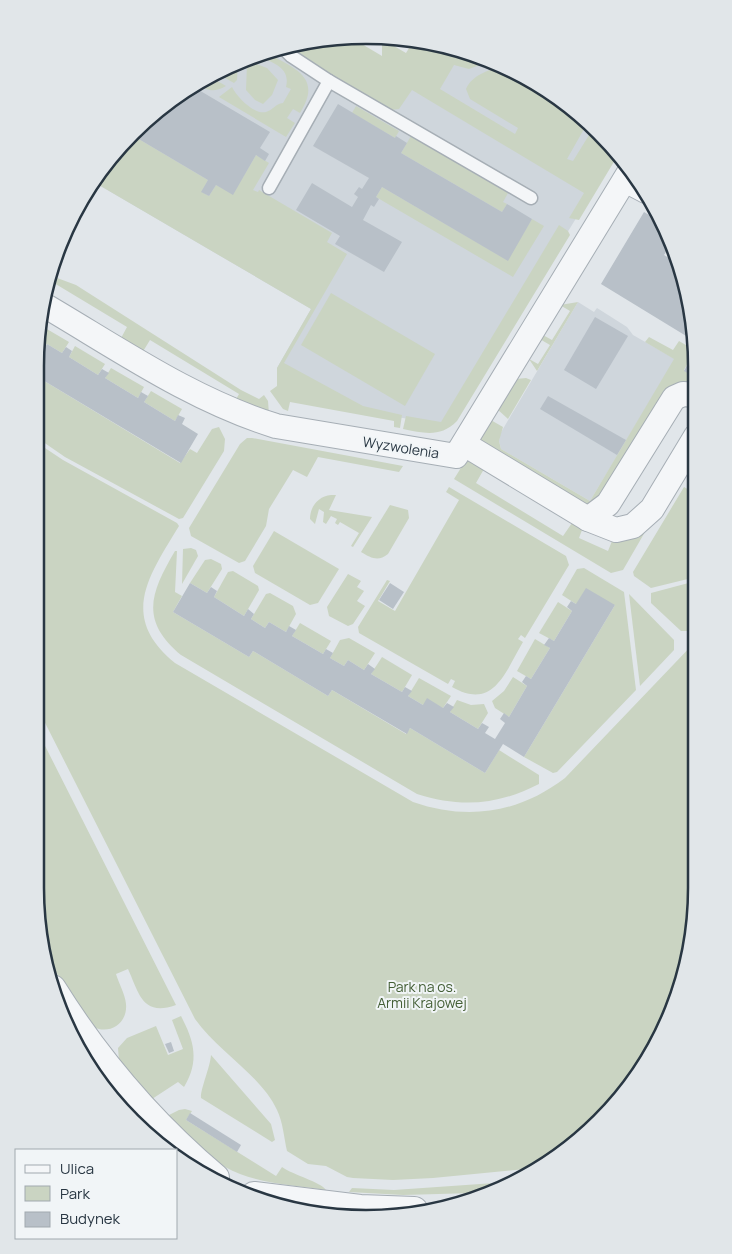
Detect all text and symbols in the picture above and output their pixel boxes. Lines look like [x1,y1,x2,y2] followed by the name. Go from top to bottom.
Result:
[361,432,441,462] street label: Wyzwolenia
[377,977,467,1012] park label: Park na os. Armii Krajowej
[15,1149,178,1239] legend
[60,1158,94,1179] text: Ulica
[60,1183,90,1204] text: Park
[60,1208,121,1229] text: Budynek

